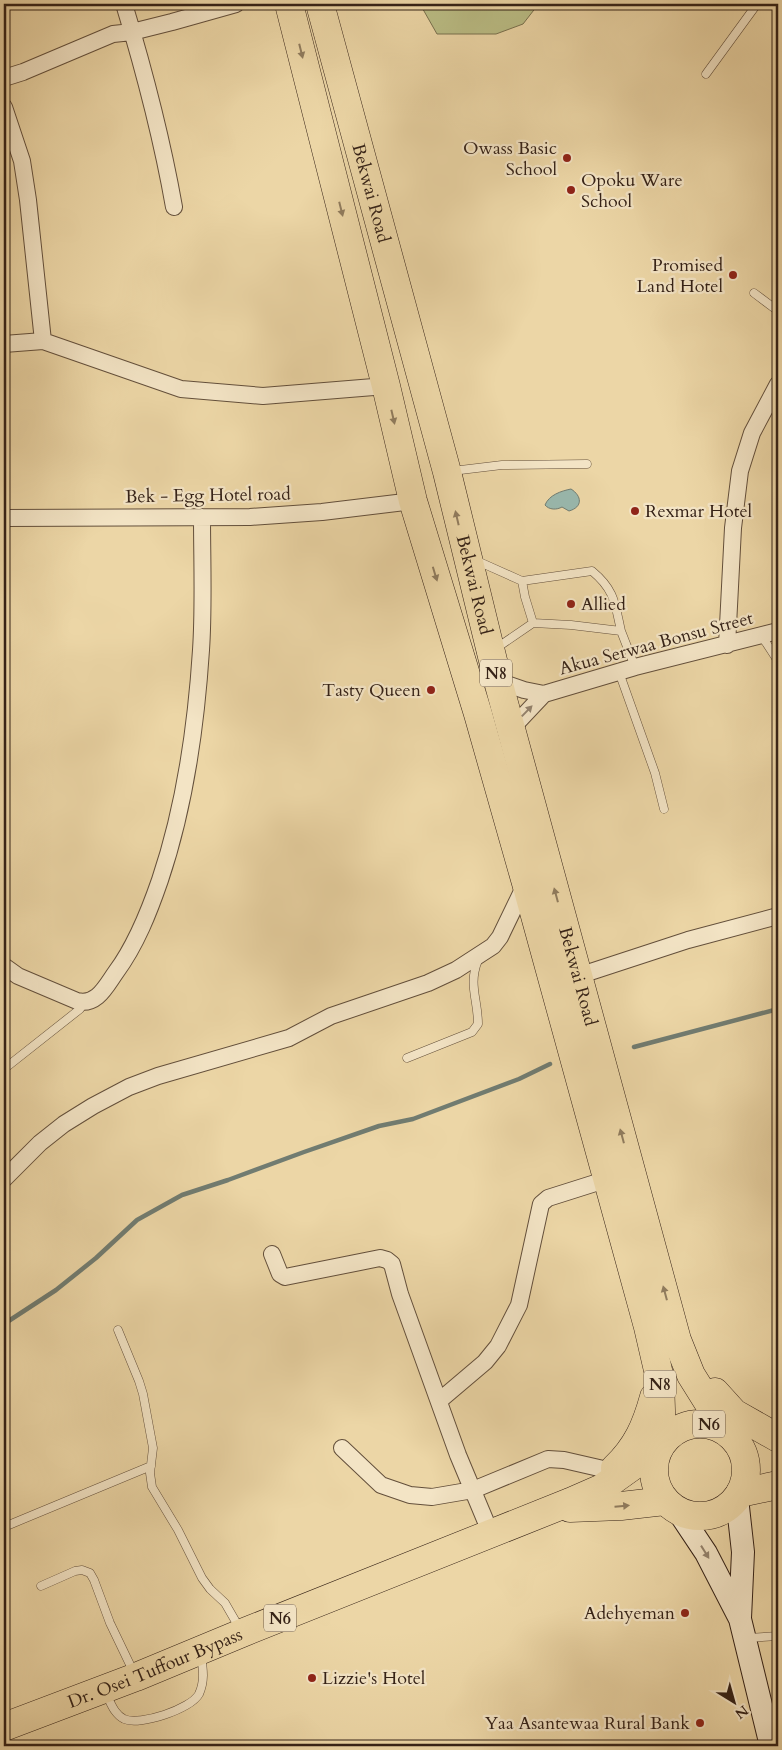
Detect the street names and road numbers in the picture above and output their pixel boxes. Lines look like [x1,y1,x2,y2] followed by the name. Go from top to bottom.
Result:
[345,141,396,246] street label: Bekwai Road
[125,482,291,509] street label: Bek - Egg Hotel road
[450,532,498,638] street label: Bekwai Road
[556,605,756,681] street label: Akua Serwaa Bonsu Street
[480,660,512,686] road number: N8
[552,924,603,1029] street label: Bekwai Road
[644,1370,676,1398] road number: N8
[693,1410,725,1438] road number: N6
[264,1605,296,1632] road number: N6
[64,1622,246,1715] street label: Dr. Osei Tuffour Bypass

